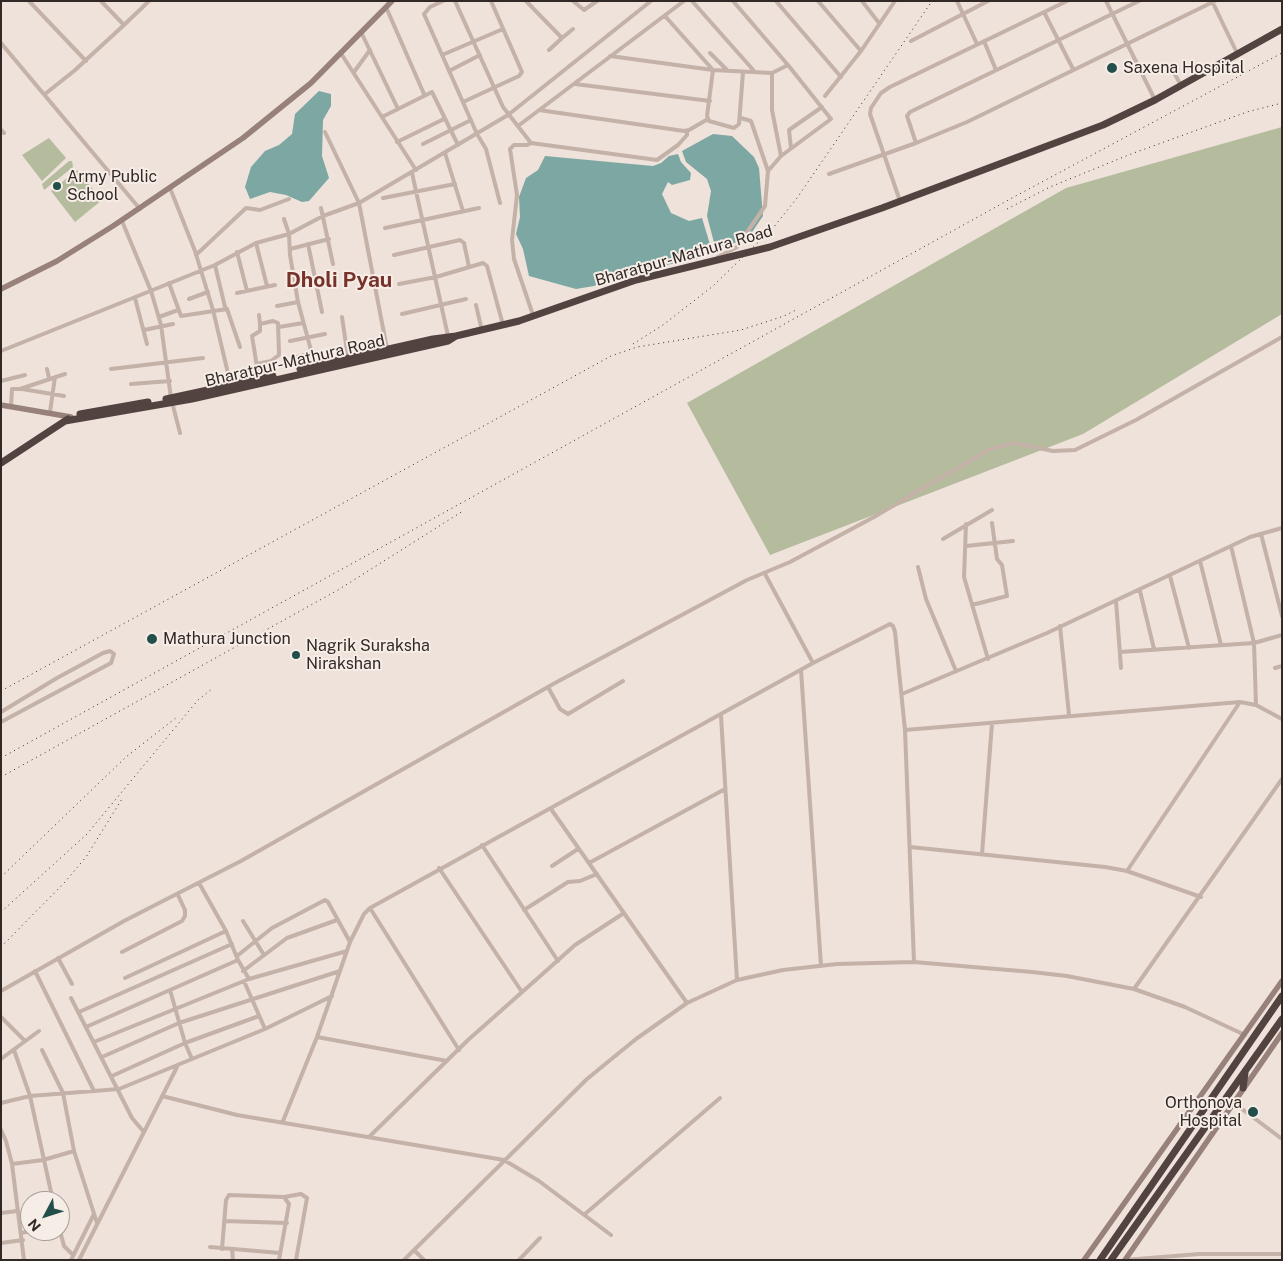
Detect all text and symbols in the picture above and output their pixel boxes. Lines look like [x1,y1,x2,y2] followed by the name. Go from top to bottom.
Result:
[1123,58,1245,78] place label: Saxena Hospital
[1105,61,1119,75] marker: Saxena Hospital
[67,167,157,205] place label: Army Public School
[51,180,63,192] marker: Army Public School
[593,221,775,291] street label: Bharatpur-Mathura Road
[286,268,392,294] district label: Dholi Pyau
[203,331,387,391] street label: Bharatpur-Mathura Road
[163,629,291,649] place label: Mathura Junction
[145,632,159,646] marker: Mathura Junction
[306,636,430,674] place label: Nagrik Suraksha Nirakshan
[290,649,302,661] marker: Nagrik Suraksha Nirakshan
[1165,1093,1242,1131] place label: Orthonova Hospital
[1246,1105,1260,1119] marker: Orthonova Hospital
[20,1191,70,1241] north arrow
[25,1216,44,1234] text: N

